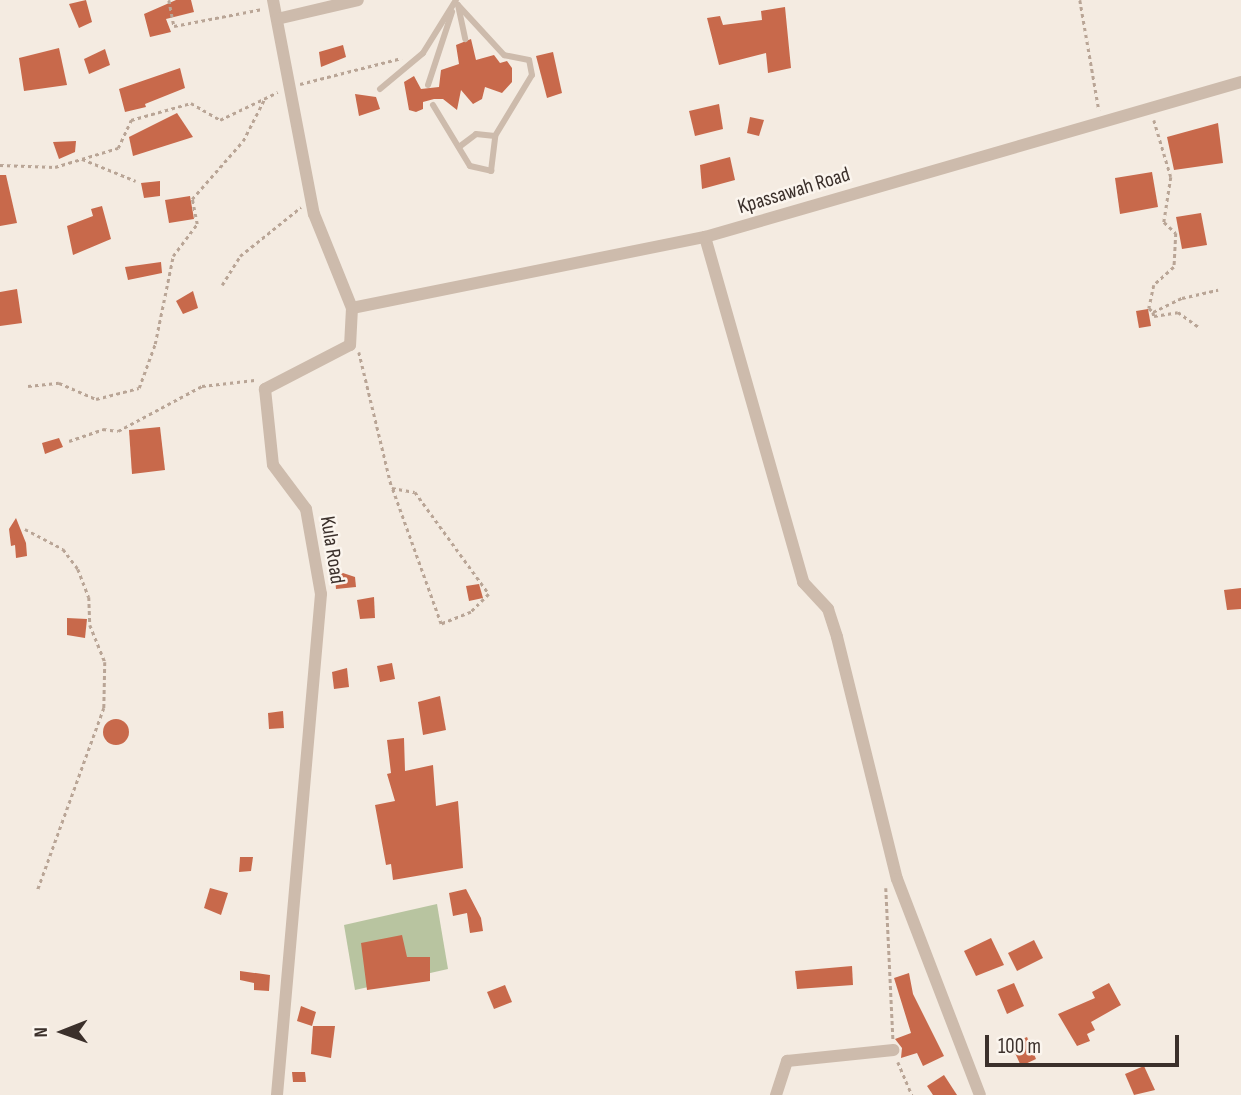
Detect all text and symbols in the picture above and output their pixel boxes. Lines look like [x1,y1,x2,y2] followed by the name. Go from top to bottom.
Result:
[735,162,853,220] street label: Kpassawah Road
[314,514,350,586] street label: Kula Road
[28,997,98,1067] north arrow
[989,1021,1183,1066] scale bar
[30,1027,53,1038] text: N
[998,1034,1041,1059] text: 100 m

